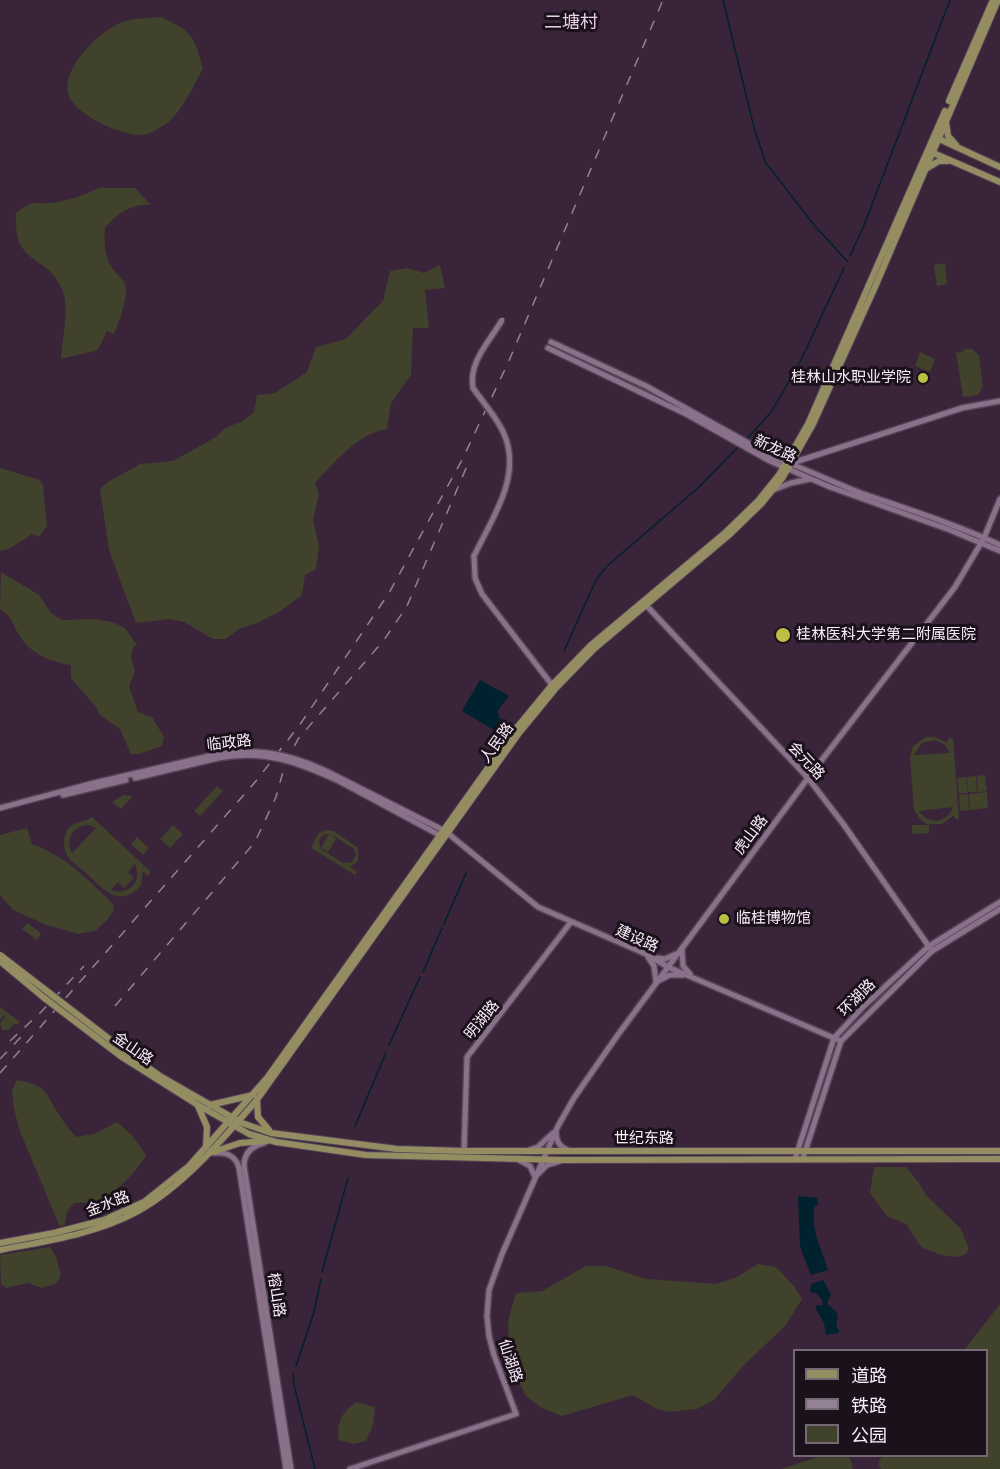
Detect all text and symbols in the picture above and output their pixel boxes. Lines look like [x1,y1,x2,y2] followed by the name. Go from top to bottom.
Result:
[544,12,598,34] district label: 二塘村
[791,369,911,387] place label: 桂林山水职业学院
[916,371,930,385] marker: 桂林山水职业学院
[751,431,799,467] street label: 新龙路
[774,626,792,644] marker: 桂林医科大学第二附属医院
[796,626,976,644] place label: 桂林医科大学第二附属医院
[476,720,518,766] street label: 人民路
[206,732,252,754] street label: 临政路
[784,738,828,784] street label: 会元路
[730,812,772,858] street label: 虎山路
[736,910,811,928] place label: 临桂博物馆
[717,912,731,926] marker: 临桂博物馆
[613,922,661,956] street label: 建设路
[835,976,879,1020] street label: 环湖路
[461,997,503,1043] street label: 明湖路
[109,1029,157,1069] street label: 金山路
[614,1130,674,1148] street label: 世纪东路
[84,1188,132,1220] street label: 金水路
[264,1271,288,1319] street label: 榕山路
[494,1337,526,1385] street label: 仙湖路
[793,1349,988,1457] legend
[851,1365,887,1387] text: 道路
[851,1395,887,1417] text: 铁路
[851,1425,887,1447] text: 公园

